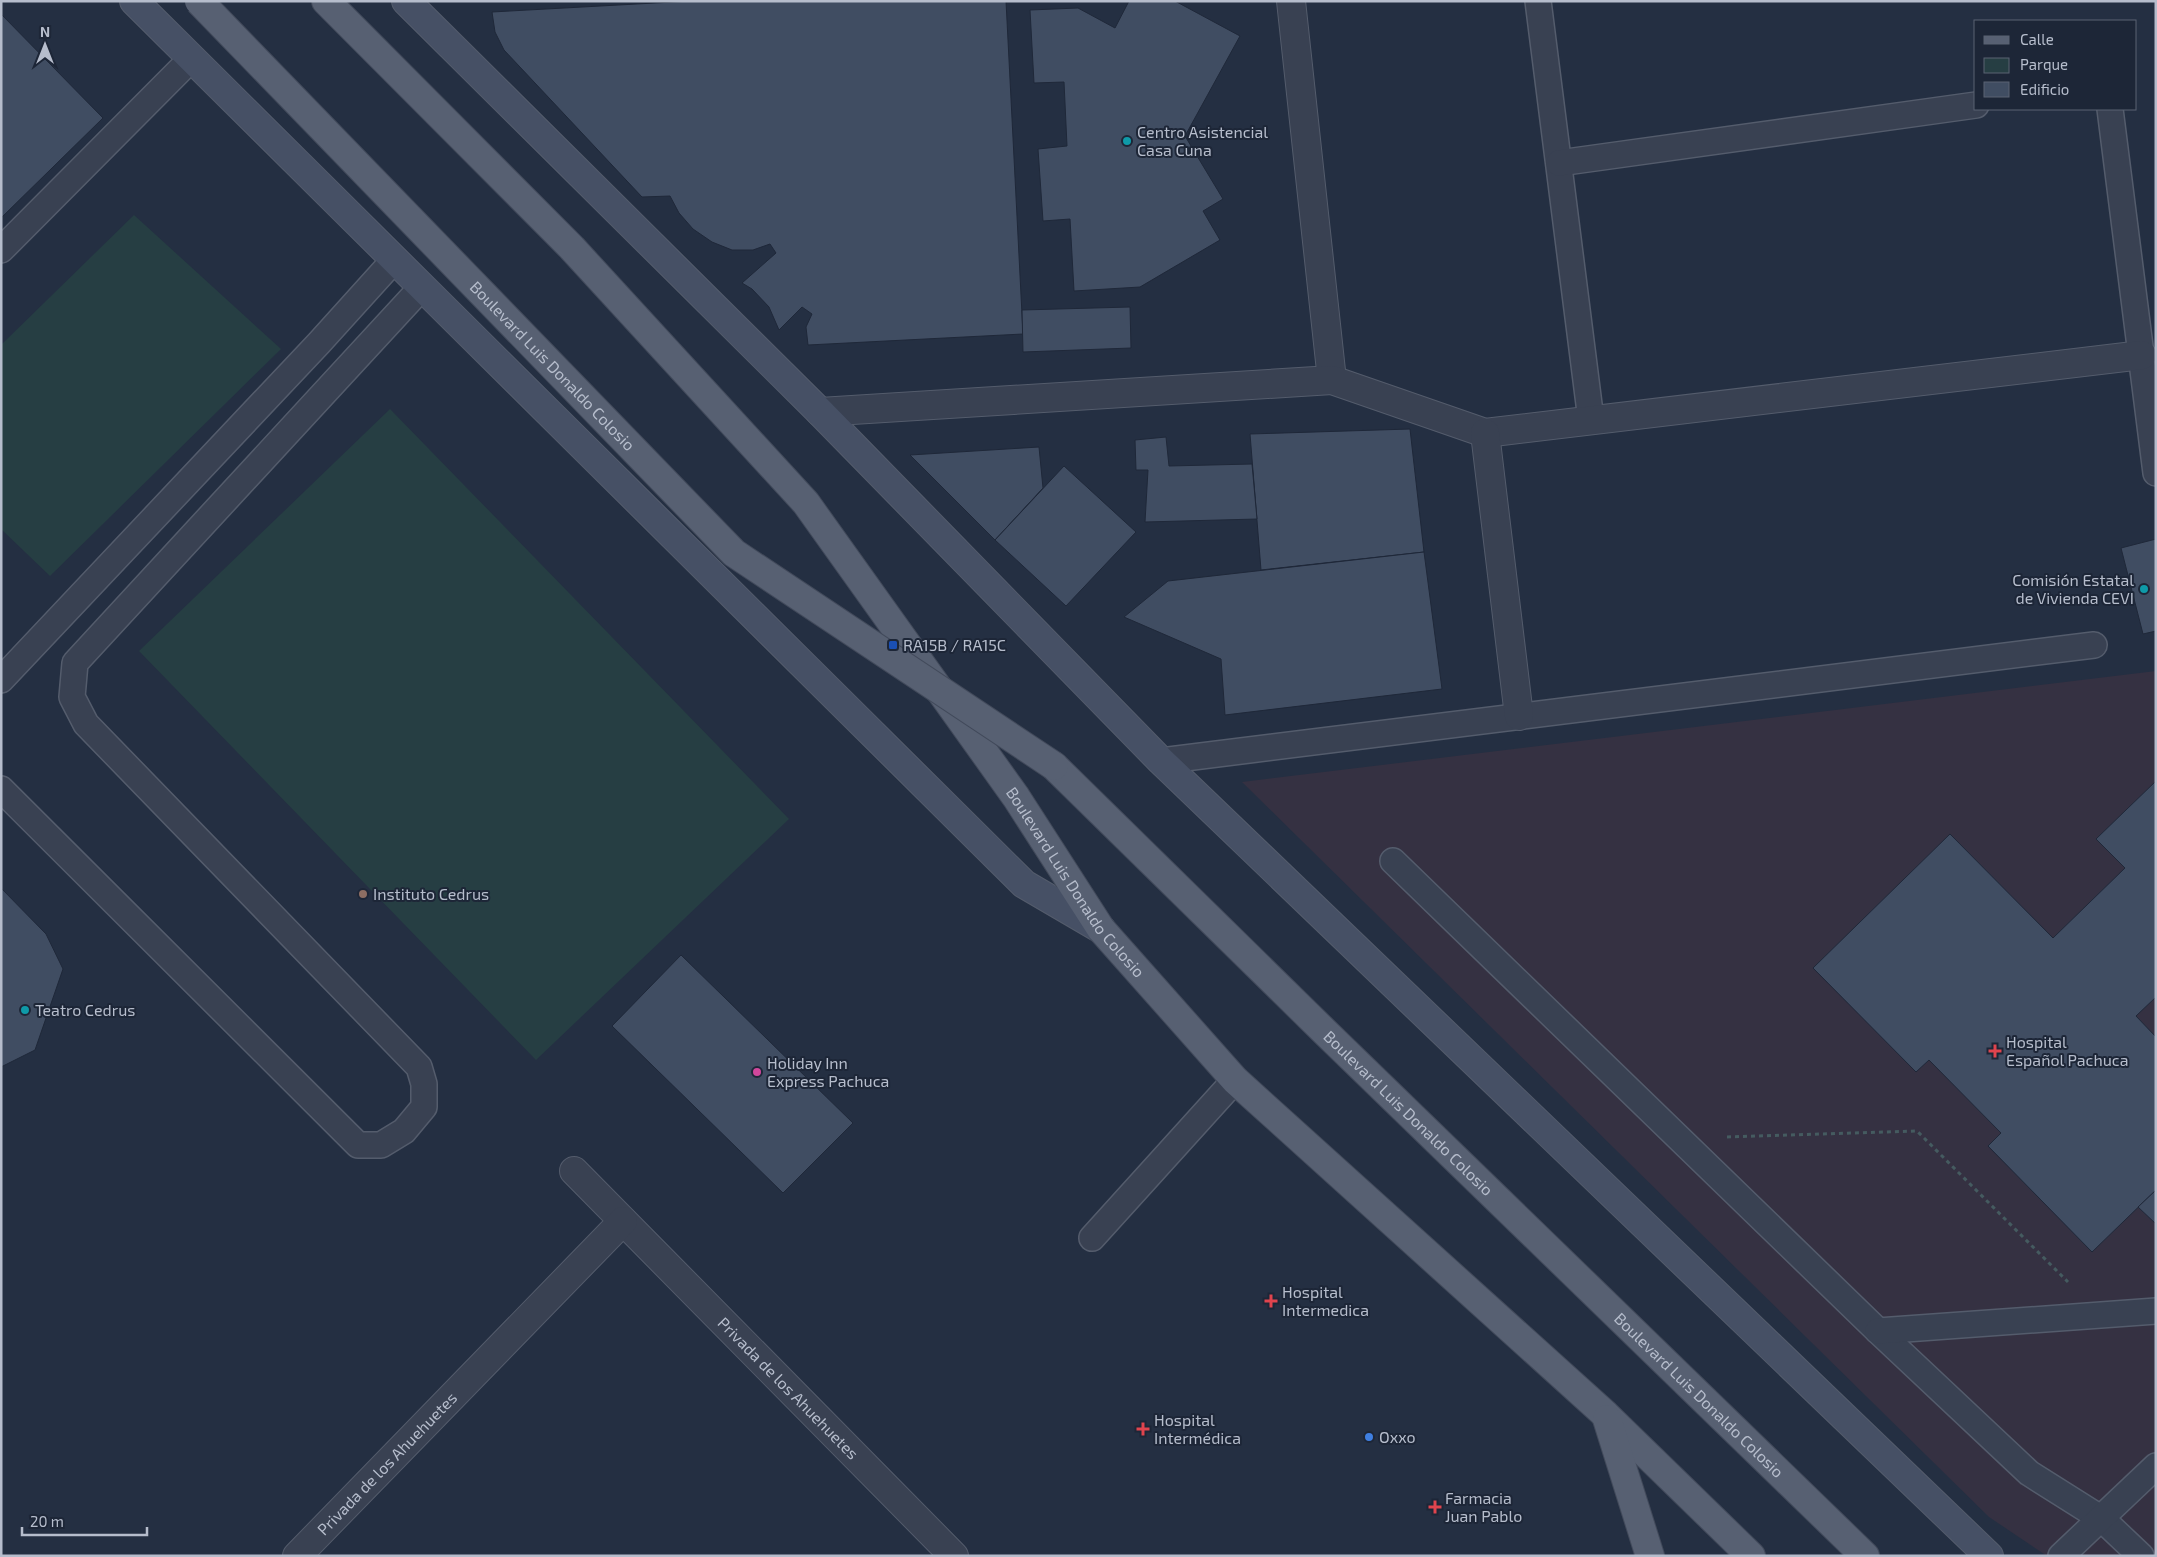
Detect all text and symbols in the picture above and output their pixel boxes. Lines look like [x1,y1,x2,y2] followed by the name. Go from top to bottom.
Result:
[20,20,70,70] north arrow
[1974,20,2137,110] legend
[40,23,50,40] text: N
[2020,30,2054,48] text: Calle
[2020,55,2068,73] text: Parque
[2020,80,2069,98] text: Edificio
[1137,122,1268,159] place label: Centro Asistencial Casa Cuna
[1121,135,1133,147] marker: Centro Asistencial Casa Cuna
[467,277,639,454] street label: Boulevard Luis Donaldo Colosio
[2012,570,2134,607] place label: Comisión Estatal de Vivienda CEVI
[2138,583,2150,595] marker: Comisión Estatal de Vivienda CEVI
[903,635,1006,654] place label: RA15B / RA15C
[887,639,899,651] marker: RA15B / RA15C
[1003,783,1149,981] street label: Boulevard Luis Donaldo Colosio
[373,884,489,903] place label: Instituto Cedrus
[357,888,369,900] marker: Instituto Cedrus
[35,1000,135,1019] place label: Teatro Cedrus
[19,1004,31,1016] marker: Teatro Cedrus
[1320,1026,1497,1199] street label: Boulevard Luis Donaldo Colosio
[2006,1032,2128,1069] place label: Hospital Español Pachuca
[1988,1044,2002,1058] marker: Hospital Español Pachuca
[767,1053,889,1090] place label: Holiday Inn Express Pachuca
[751,1066,763,1078] marker: Holiday Inn Express Pachuca
[1282,1282,1369,1319] place label: Hospital Intermedica
[1264,1294,1278,1308] marker: Hospital Intermedica
[1611,1308,1788,1481] street label: Boulevard Luis Donaldo Colosio
[714,1313,863,1463] street label: Privada de los Ahuehuetes
[313,1388,460,1539] street label: Privada de los Ahuehuetes
[1154,1410,1241,1447] place label: Hospital Intermédica
[1136,1422,1150,1436] marker: Hospital Intermédica
[1379,1427,1416,1446] place label: Oxxo
[1363,1431,1375,1443] marker: Oxxo
[1445,1488,1522,1525] place label: Farmacia Juan Pablo
[1429,1501,1441,1513] marker: Farmacia Juan Pablo
[22,1504,148,1536] scale bar
[30,1512,64,1530] text: 20 m

